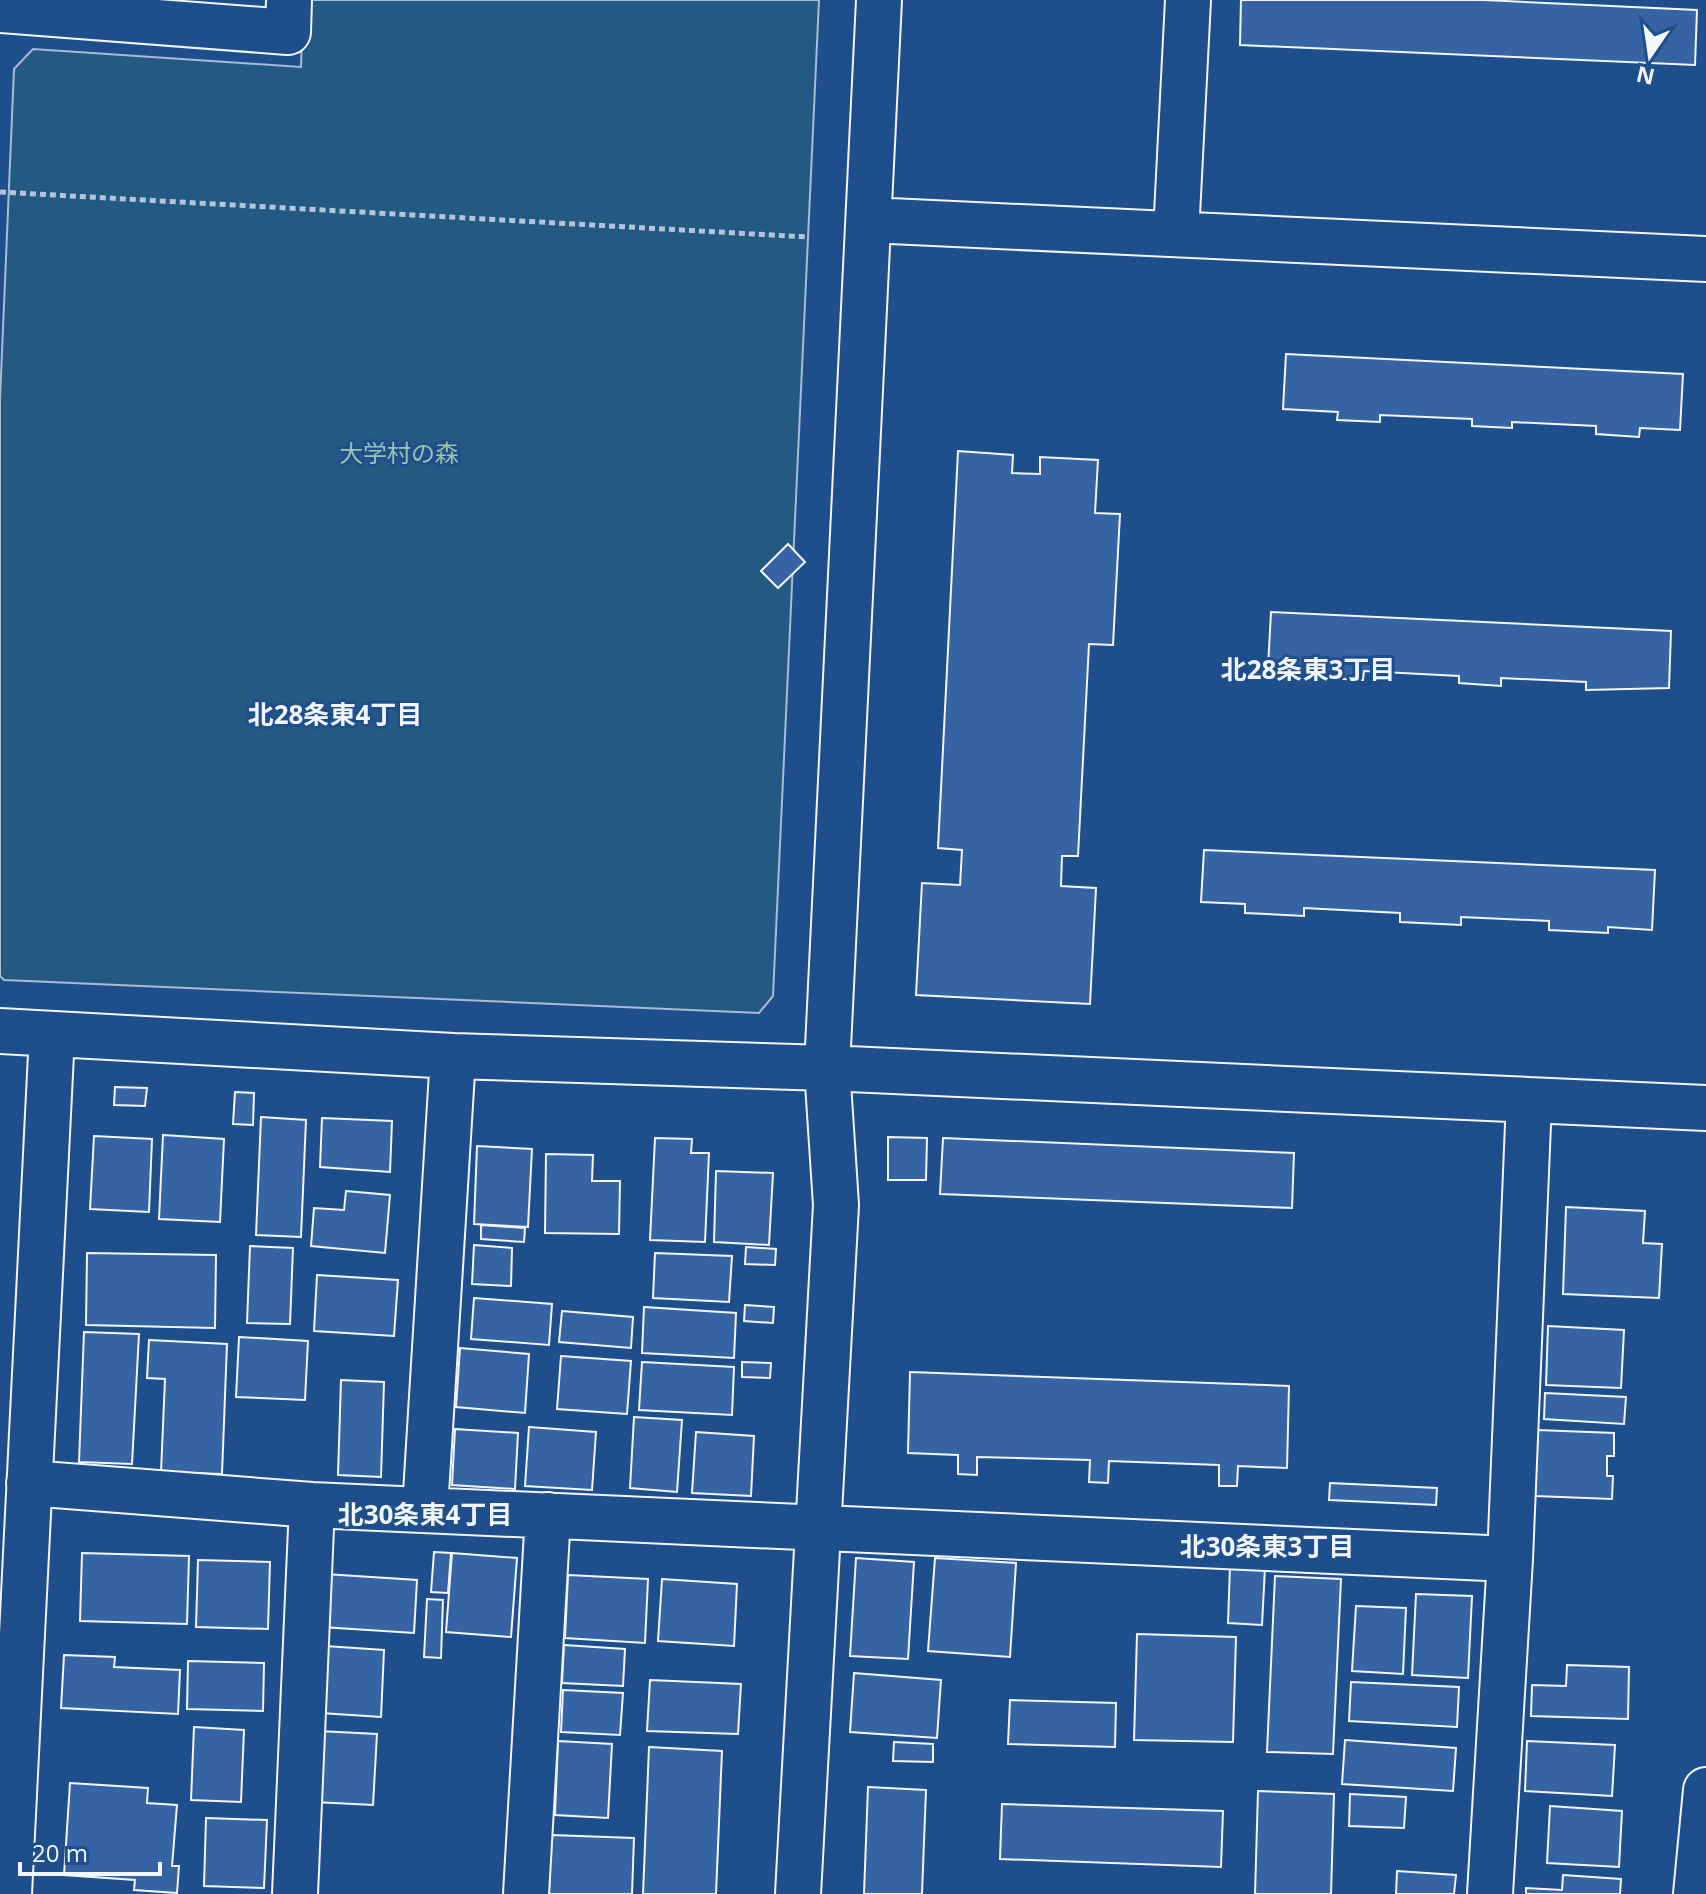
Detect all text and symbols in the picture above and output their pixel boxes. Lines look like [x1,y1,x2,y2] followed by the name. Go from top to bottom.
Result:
[1610,16,1690,96] north arrow
[1633,60,1657,93] text: N
[339,436,459,469] park label: 大学村の森
[1221,651,1395,687] district label: 北28条東3丁目
[248,696,422,732] district label: 北28条東4丁目
[338,1496,512,1532] district label: 北30条東4丁目
[1180,1528,1354,1564] district label: 北30条東3丁目
[20,1826,160,1876] scale bar
[32,1836,88,1869] text: 20 m

